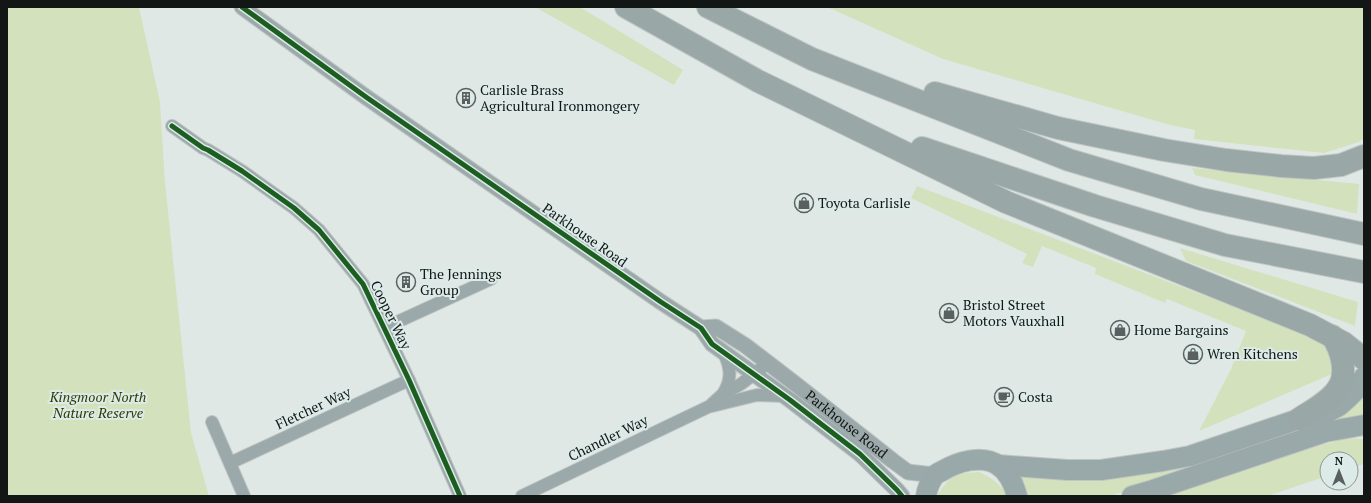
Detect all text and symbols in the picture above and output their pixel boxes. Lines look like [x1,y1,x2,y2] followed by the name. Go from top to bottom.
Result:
[480,80,641,115] place label: Carlisle Brass Agricultural Ironmongery
[455,87,477,109] building icon: Carlisle Brass Agricultural Ironmongery
[793,192,815,214] shop icon: Toyota Carlisle
[818,193,911,212] place label: Toyota Carlisle
[539,198,632,271] street label: Parkhouse Road
[420,264,502,299] place label: The Jennings Group
[395,271,417,293] building icon: The Jennings Group
[367,277,417,353] street label: Cooper Way
[963,295,1065,330] place label: Bristol Street Motors Vauxhall
[938,302,960,324] shop icon: Bristol Street Motors Vauxhall
[1109,319,1131,341] shop icon: Home Bargains
[1134,320,1229,339] place label: Home Bargains
[1182,343,1204,365] shop icon: Wren Kitchens
[1207,344,1298,363] place label: Wren Kitchens
[272,381,354,433] street label: Fletcher Way
[802,386,892,462] street label: Parkhouse Road
[993,386,1015,408] cafe icon: Costa
[49,387,146,422] park label: Kingmoor North Nature Reserve
[1018,387,1053,406] place label: Costa
[565,410,652,465] street label: Chandler Way
[1319,451,1359,491] north arrow
[1335,454,1344,468] text: N

